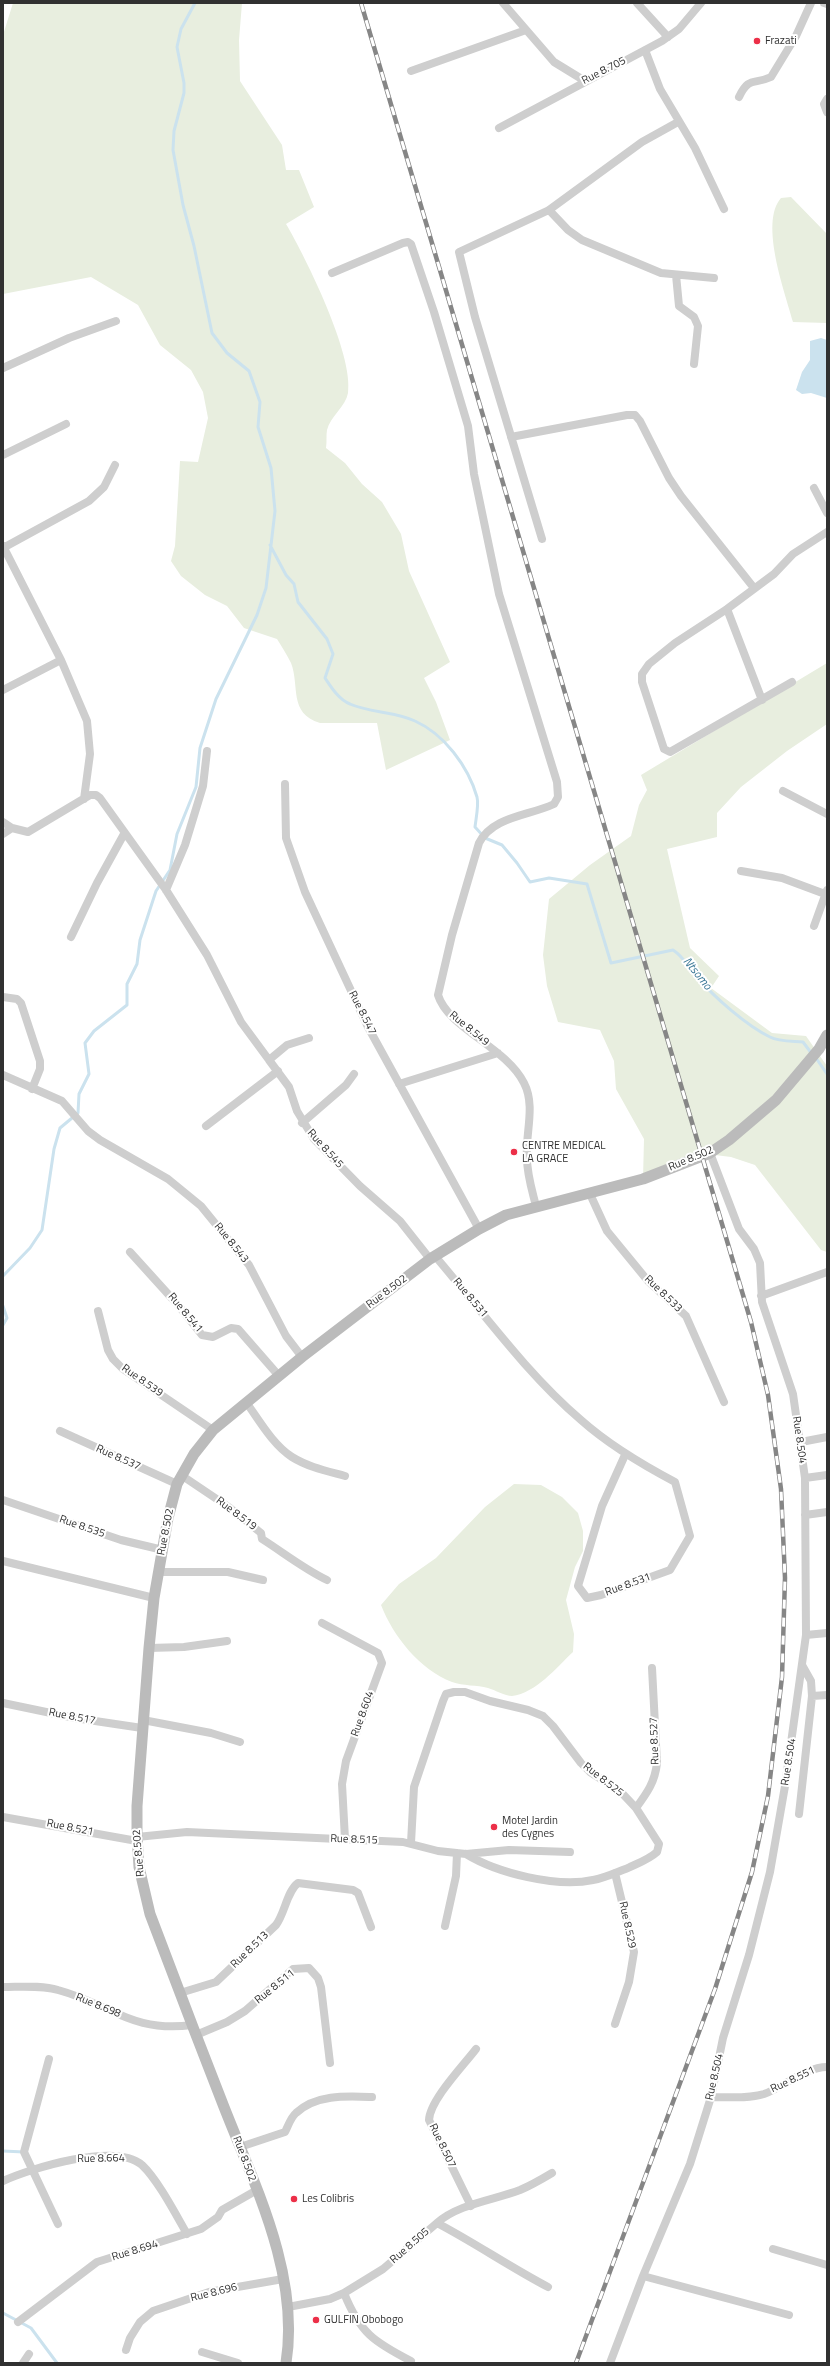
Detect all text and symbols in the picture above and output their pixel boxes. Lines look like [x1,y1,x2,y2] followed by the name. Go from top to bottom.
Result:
[765,34,797,48] place label: Frazati
[752,36,762,46] marker: Frazati
[580,54,628,88] street label: Rue 8.705
[680,955,714,993] water label: Ntsomo
[345,989,379,1037] street label: Rue 8.547
[446,1009,492,1049] street label: Rue 8.549
[304,1127,346,1171] street label: Rue 8.545
[522,1139,606,1165] place label: CENTRE MEDICAL LA GRACE
[667,1144,715,1174] street label: Rue 8.502
[509,1147,519,1157] marker: CENTRE MEDICAL LA GRACE
[211,1220,251,1266] street label: Rue 8.543
[364,1272,410,1312] street label: Rue 8.502
[641,1273,685,1315] street label: Rue 8.533
[450,1276,490,1320] street label: Rue 8.531
[165,1291,205,1335] street label: Rue 8.541
[119,1362,165,1400] street label: Rue 8.539
[789,1416,809,1464] street label: Rue 8.504
[94,1442,142,1474] street label: Rue 8.537
[213,1494,259,1534] street label: Rue 8.519
[155,1507,177,1557] street label: Rue 8.502
[57,1513,107,1541] street label: Rue 8.535
[603,1571,653,1599] street label: Rue 8.531
[349,1689,377,1739] street label: Rue 8.604
[47,1706,97,1728] street label: Rue 8.517
[648,1717,662,1765] street label: Rue 8.527
[779,1737,799,1787] street label: Rue 8.504
[580,1760,626,1800] street label: Rue 8.525
[502,1814,558,1840] place label: Motel Jardin des Cygnes
[45,1817,95,1839] street label: Rue 8.521
[489,1822,499,1832] marker: Motel Jardin des Cygnes
[130,1829,148,1877] street label: Rue 8.502
[330,1833,378,1847] street label: Rue 8.515
[616,1900,638,1950] street label: Rue 8.529
[228,1929,272,1971] street label: Rue 8.513
[252,1967,298,2007] street label: Rue 8.511
[73,1991,123,2021] street label: Rue 8.698
[703,2052,727,2102] street label: Rue 8.504
[769,2064,817,2096] street label: Rue 8.551
[426,2122,458,2170] street label: Rue 8.507
[229,2134,259,2184] street label: Rue 8.502
[77,2152,125,2166] street label: Rue 8.664
[302,2192,354,2206] place label: Les Colibris
[289,2194,299,2204] marker: Les Colibris
[388,2225,432,2267] street label: Rue 8.505
[110,2238,160,2264] street label: Rue 8.694
[189,2281,239,2305] street label: Rue 8.696
[324,2313,403,2327] place label: GULFIN Obobogo
[311,2315,321,2325] marker: GULFIN Obobogo

